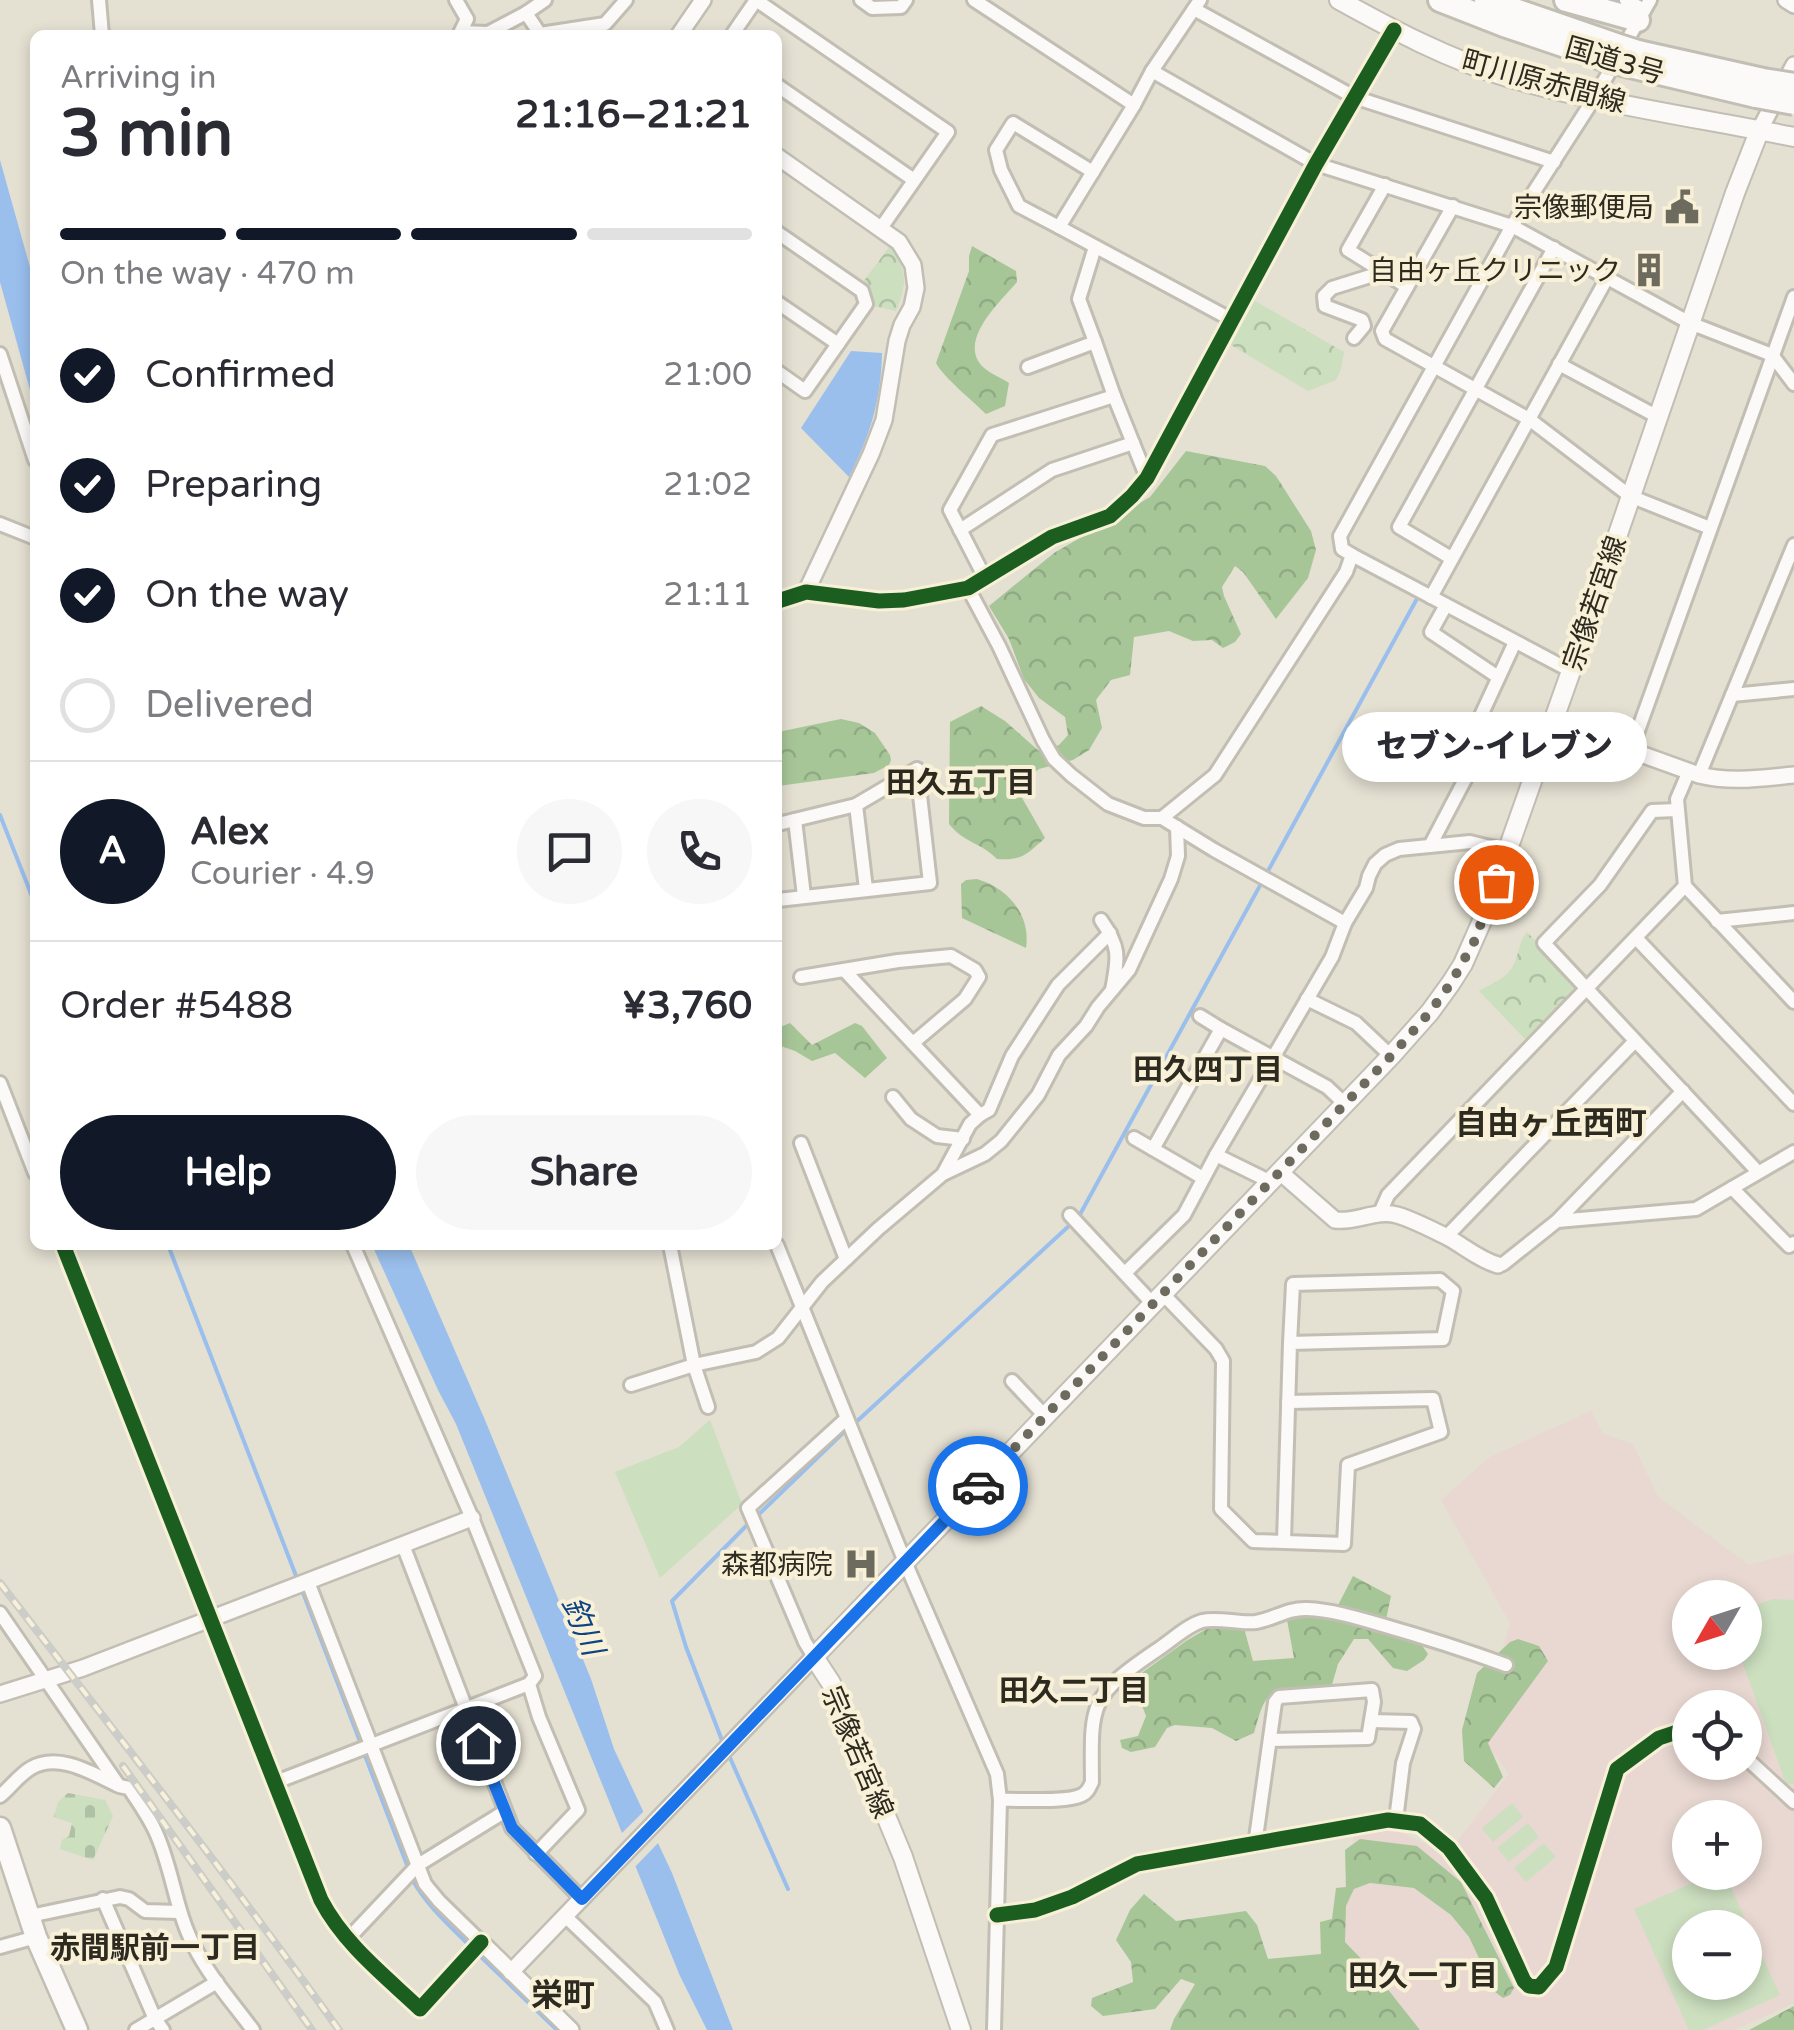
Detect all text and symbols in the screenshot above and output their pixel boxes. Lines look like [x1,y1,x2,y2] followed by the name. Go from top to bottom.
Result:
[1561,31,1668,91] street label: 国道3号
[1458,44,1629,120] street label: 町川原赤間線
[60,59,217,97] text: Arriving in
[515,92,752,138] text: 21:16–21:21
[60,95,233,174] text: 3 min
[1663,188,1701,226] public building icon: 宗像郵便局
[1514,191,1654,225] place label: 宗像郵便局
[1630,251,1668,289] building icon: 自由ヶ丘クリニック
[1369,254,1621,288] place label: 自由ヶ丘クリニック
[60,255,355,293] text: On the way · 470 m
[60,348,115,403] icon: check
[145,352,336,398] text: Confirmed
[663,356,752,394] text: 21:00
[60,458,115,513] icon: check
[145,462,322,508] text: Preparing
[663,466,752,504] text: 21:02
[1556,532,1634,675] street label: 宗像若宮線
[60,568,115,623] icon: check
[145,572,349,618] text: On the way
[663,576,752,614] text: 21:11
[145,682,314,728] text: Delivered
[1344,712,1648,782] callout: セブン-イレブン
[1376,728,1613,766] text: セブン-イレブン
[886,765,1036,802] district label: 田久五丁目
[517,799,622,904] button: chat
[647,799,752,904] button: phone
[190,809,269,855] text: Alex
[98,828,127,874] text: A
[1454,840,1539,925] pin
[190,855,375,893] text: Courier · 4.9
[1469,855,1524,910] icon: bag
[60,983,293,1029] text: Order #5488
[622,983,752,1029] text: ¥3,760
[1133,1052,1283,1089] district label: 田久四丁目
[1455,1105,1647,1143] district label: 自由ヶ丘西町
[60,1115,396,1230] button: Help
[416,1115,752,1230] button: Share
[928,1436,1028,1536] courier
[951,1459,1006,1514] icon: car
[842,1545,880,1583] hospital icon: 森都病院
[721,1548,833,1582] place label: 森都病院
[1672,1580,1762,1670] north arrow
[1672,1580,1762,2000] map controls
[554,1591,612,1664] water label: 釣川
[999,1673,1149,1710] district label: 田久二丁目
[814,1681,900,1823] street label: 宗像若宮線
[1672,1690,1762,1780] button: locate
[436,1701,521,1786] pin
[451,1716,506,1771] icon: home
[1672,1800,1762,1890] button: +
[1672,1910,1762,2000] button: −
[50,1930,260,1967] district label: 赤間駅前一丁目
[1348,1958,1498,1995] district label: 田久一丁目
[531,1977,595,2015] district label: 栄町

